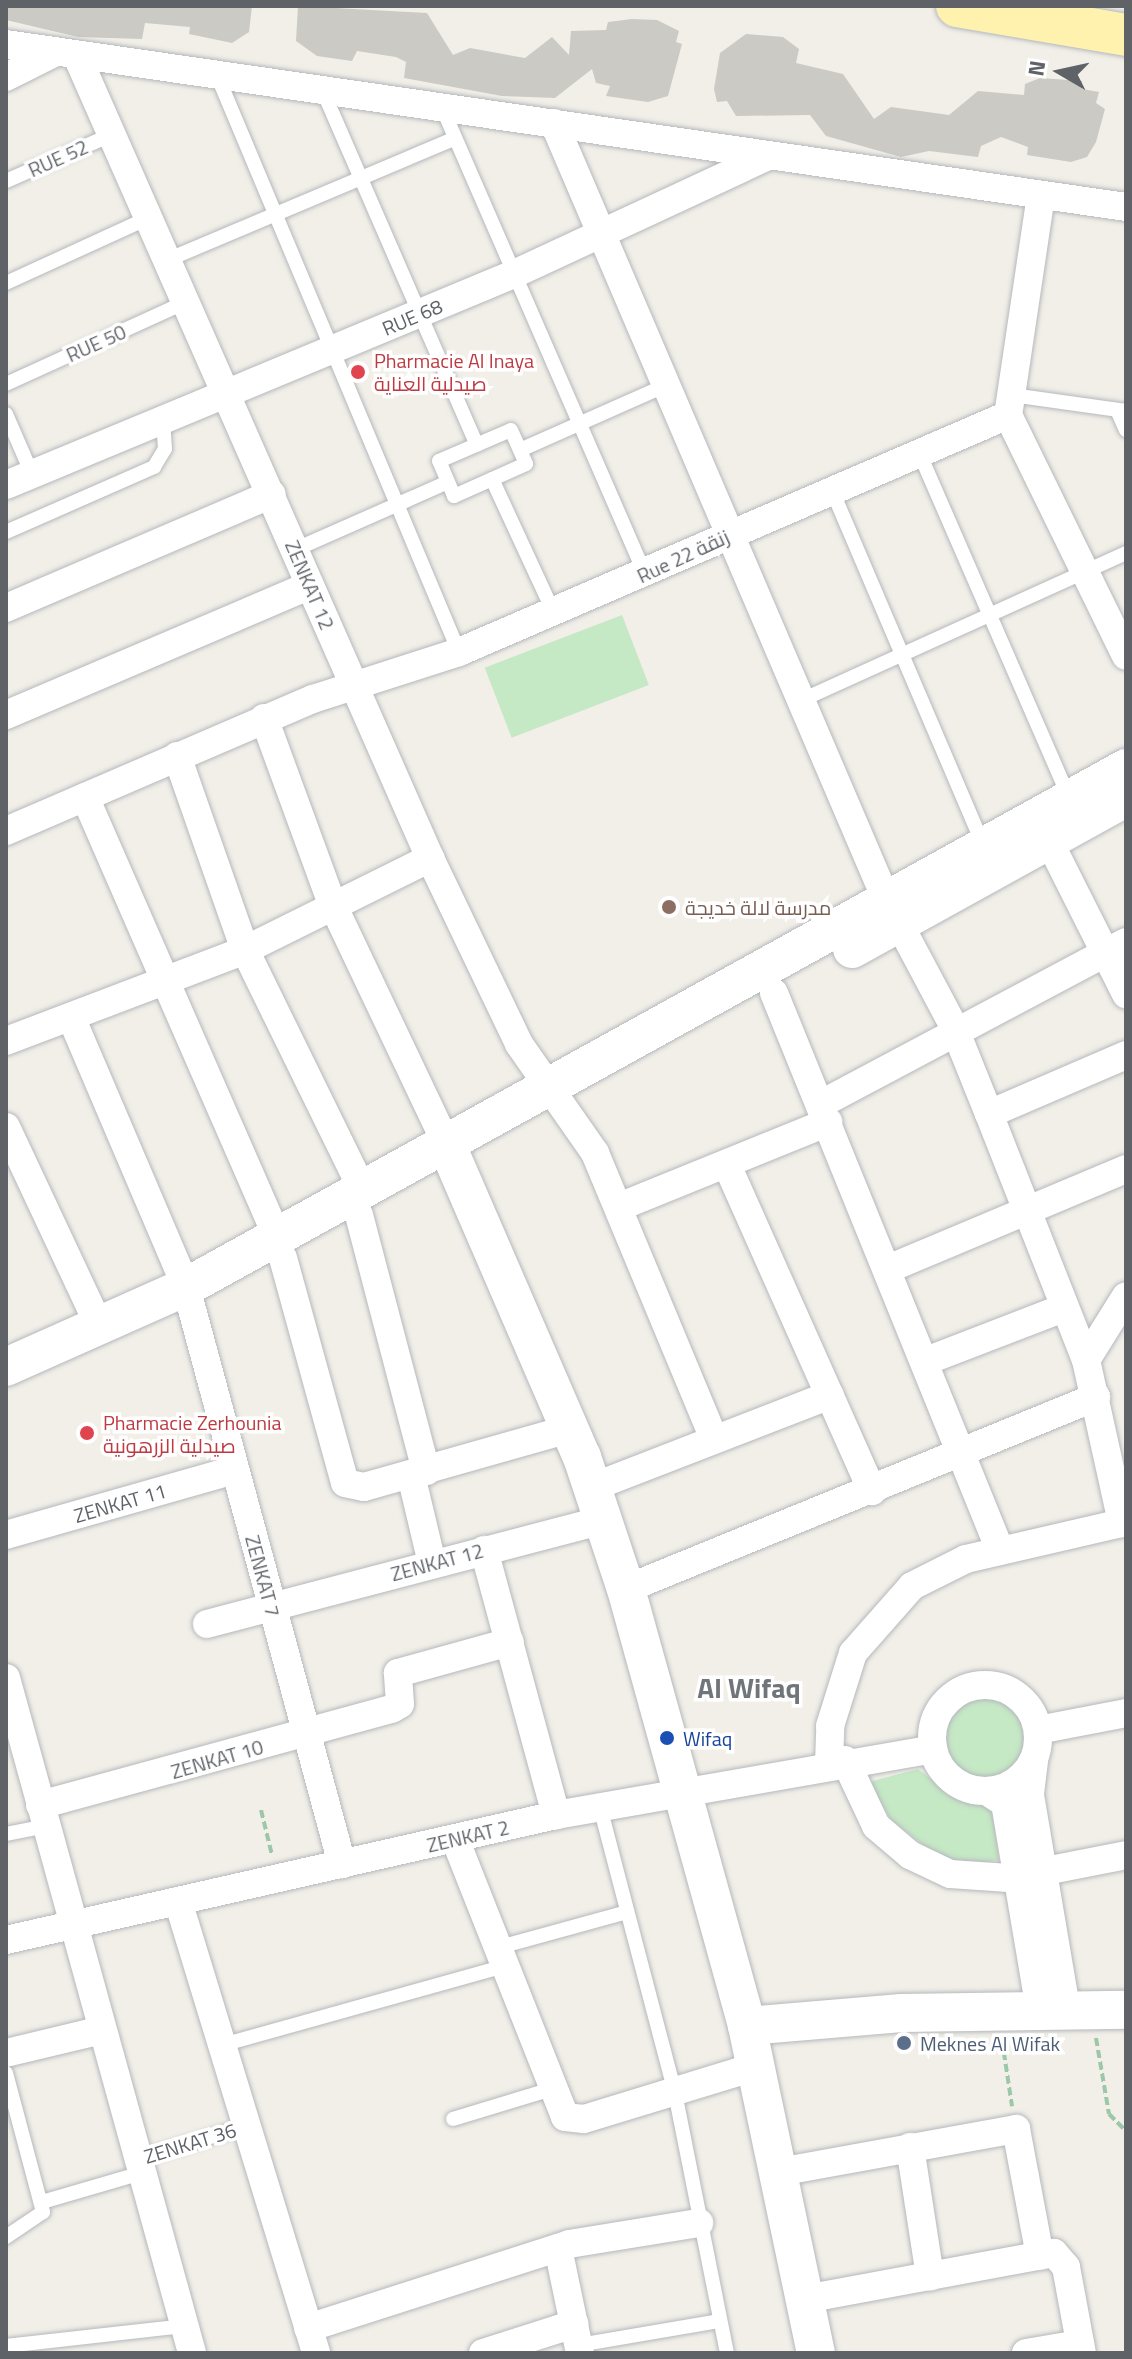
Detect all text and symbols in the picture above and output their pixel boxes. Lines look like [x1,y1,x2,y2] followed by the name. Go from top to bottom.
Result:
[1020,32,1100,112] north arrow
[1018,58,1054,78] text: N
[24,134,92,182] street label: RUE 52
[378,294,446,340] street label: RUE 68
[62,319,130,367] street label: RUE 50
[374,348,534,395] place label: Pharmacie Al Inaya صيدلية العناية
[349,363,367,381] marker: Pharmacie Al Inaya صيدلية العناية
[633,524,733,588] street label: Rue 22 زنقة
[280,537,340,633] street label: ZENKAT 12
[685,895,831,919] place label: مدرسة لالة خديجة
[660,898,678,916] marker: مدرسة لالة خديجة
[103,1410,281,1457] place label: Pharmacie Zerhounia صيدلية الزرهونية
[78,1424,96,1442] marker: Pharmacie Zerhounia صيدلية الزرهونية
[71,1478,169,1528] street label: ZENKAT 11
[241,1532,285,1620] street label: ZENKAT 7
[388,1538,486,1586] street label: ZENKAT 12
[697,1671,801,1705] district label: Al Wifaq
[683,1726,732,1750] place label: Wifaq
[658,1729,676,1747] marker: Wifaq
[168,1734,266,1784] street label: ZENKAT 10
[424,1815,512,1857] street label: ZENKAT 2
[920,2031,1060,2055] place label: Meknes Al Wifak
[895,2034,913,2052] marker: Meknes Al Wifak
[141,2118,239,2168] street label: ZENKAT 36

